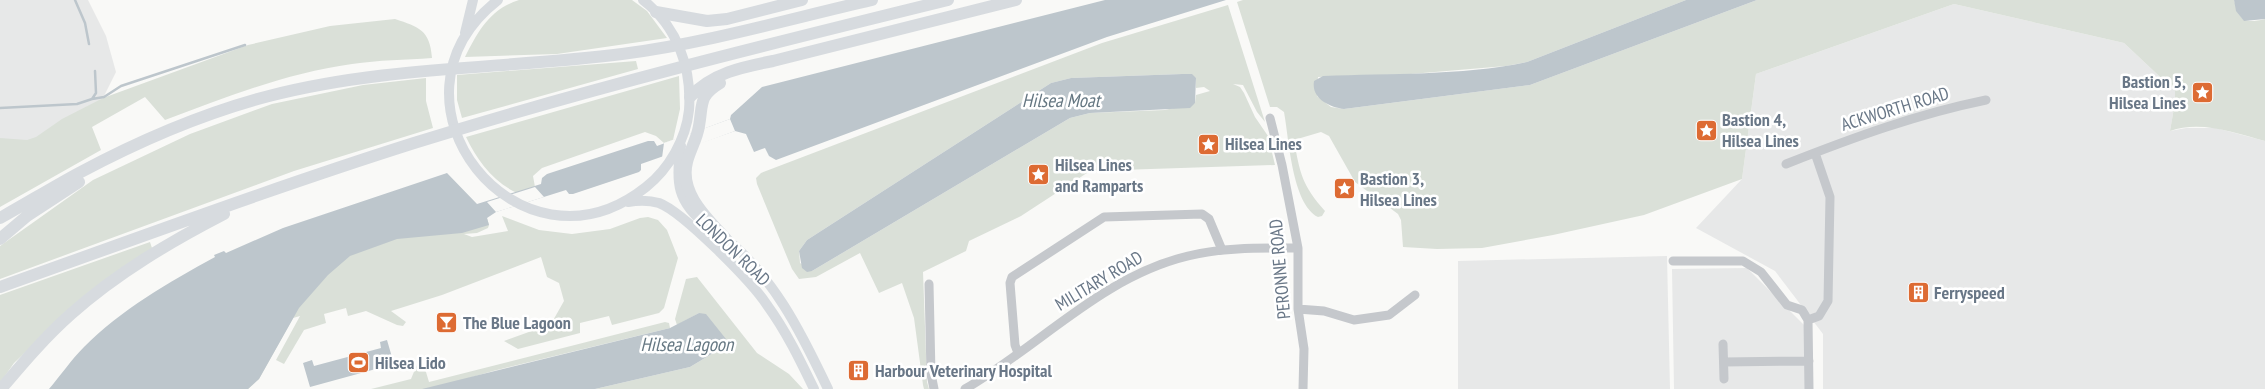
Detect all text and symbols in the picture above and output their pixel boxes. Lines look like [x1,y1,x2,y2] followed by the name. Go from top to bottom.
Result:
[2109,70,2186,114] place label: Bastion 5, Hilsea Lines
[2190,80,2214,104] place icon: Bastion 5, Hilsea Lines
[1838,81,1952,136] street label: ACKWORTH ROAD
[1022,88,1103,112] water label: Hilsea Moat
[1722,108,1799,152] place label: Bastion 4, Hilsea Lines
[1694,118,1718,142] place icon: Bastion 4, Hilsea Lines
[1197,132,1221,156] place icon: Hilsea Lines
[1225,132,1302,155] place label: Hilsea Lines
[1055,153,1143,197] place label: Hilsea Lines and Ramparts
[1027,163,1051,187] place icon: Hilsea Lines and Ramparts
[1360,167,1437,211] place label: Bastion 3, Hilsea Lines
[1332,177,1356,201] place icon: Bastion 3, Hilsea Lines
[691,209,775,291] street label: LONDON ROAD
[1264,218,1295,320] street label: PERONNE ROAD
[1051,245,1147,316] street label: MILITARY ROAD
[1906,281,1930,305] building icon: Ferryspeed
[1934,281,2005,304] place label: Ferryspeed
[435,311,459,335] bar icon: The Blue Lagoon
[463,311,571,334] place label: The Blue Lagoon
[641,332,735,356] water label: Hilsea Lagoon
[347,351,371,375] sports icon: Hilsea Lido
[375,351,446,374] place label: Hilsea Lido
[847,359,871,383] building icon: Harbour Veterinary Hospital
[875,359,1053,382] place label: Harbour Veterinary Hospital

